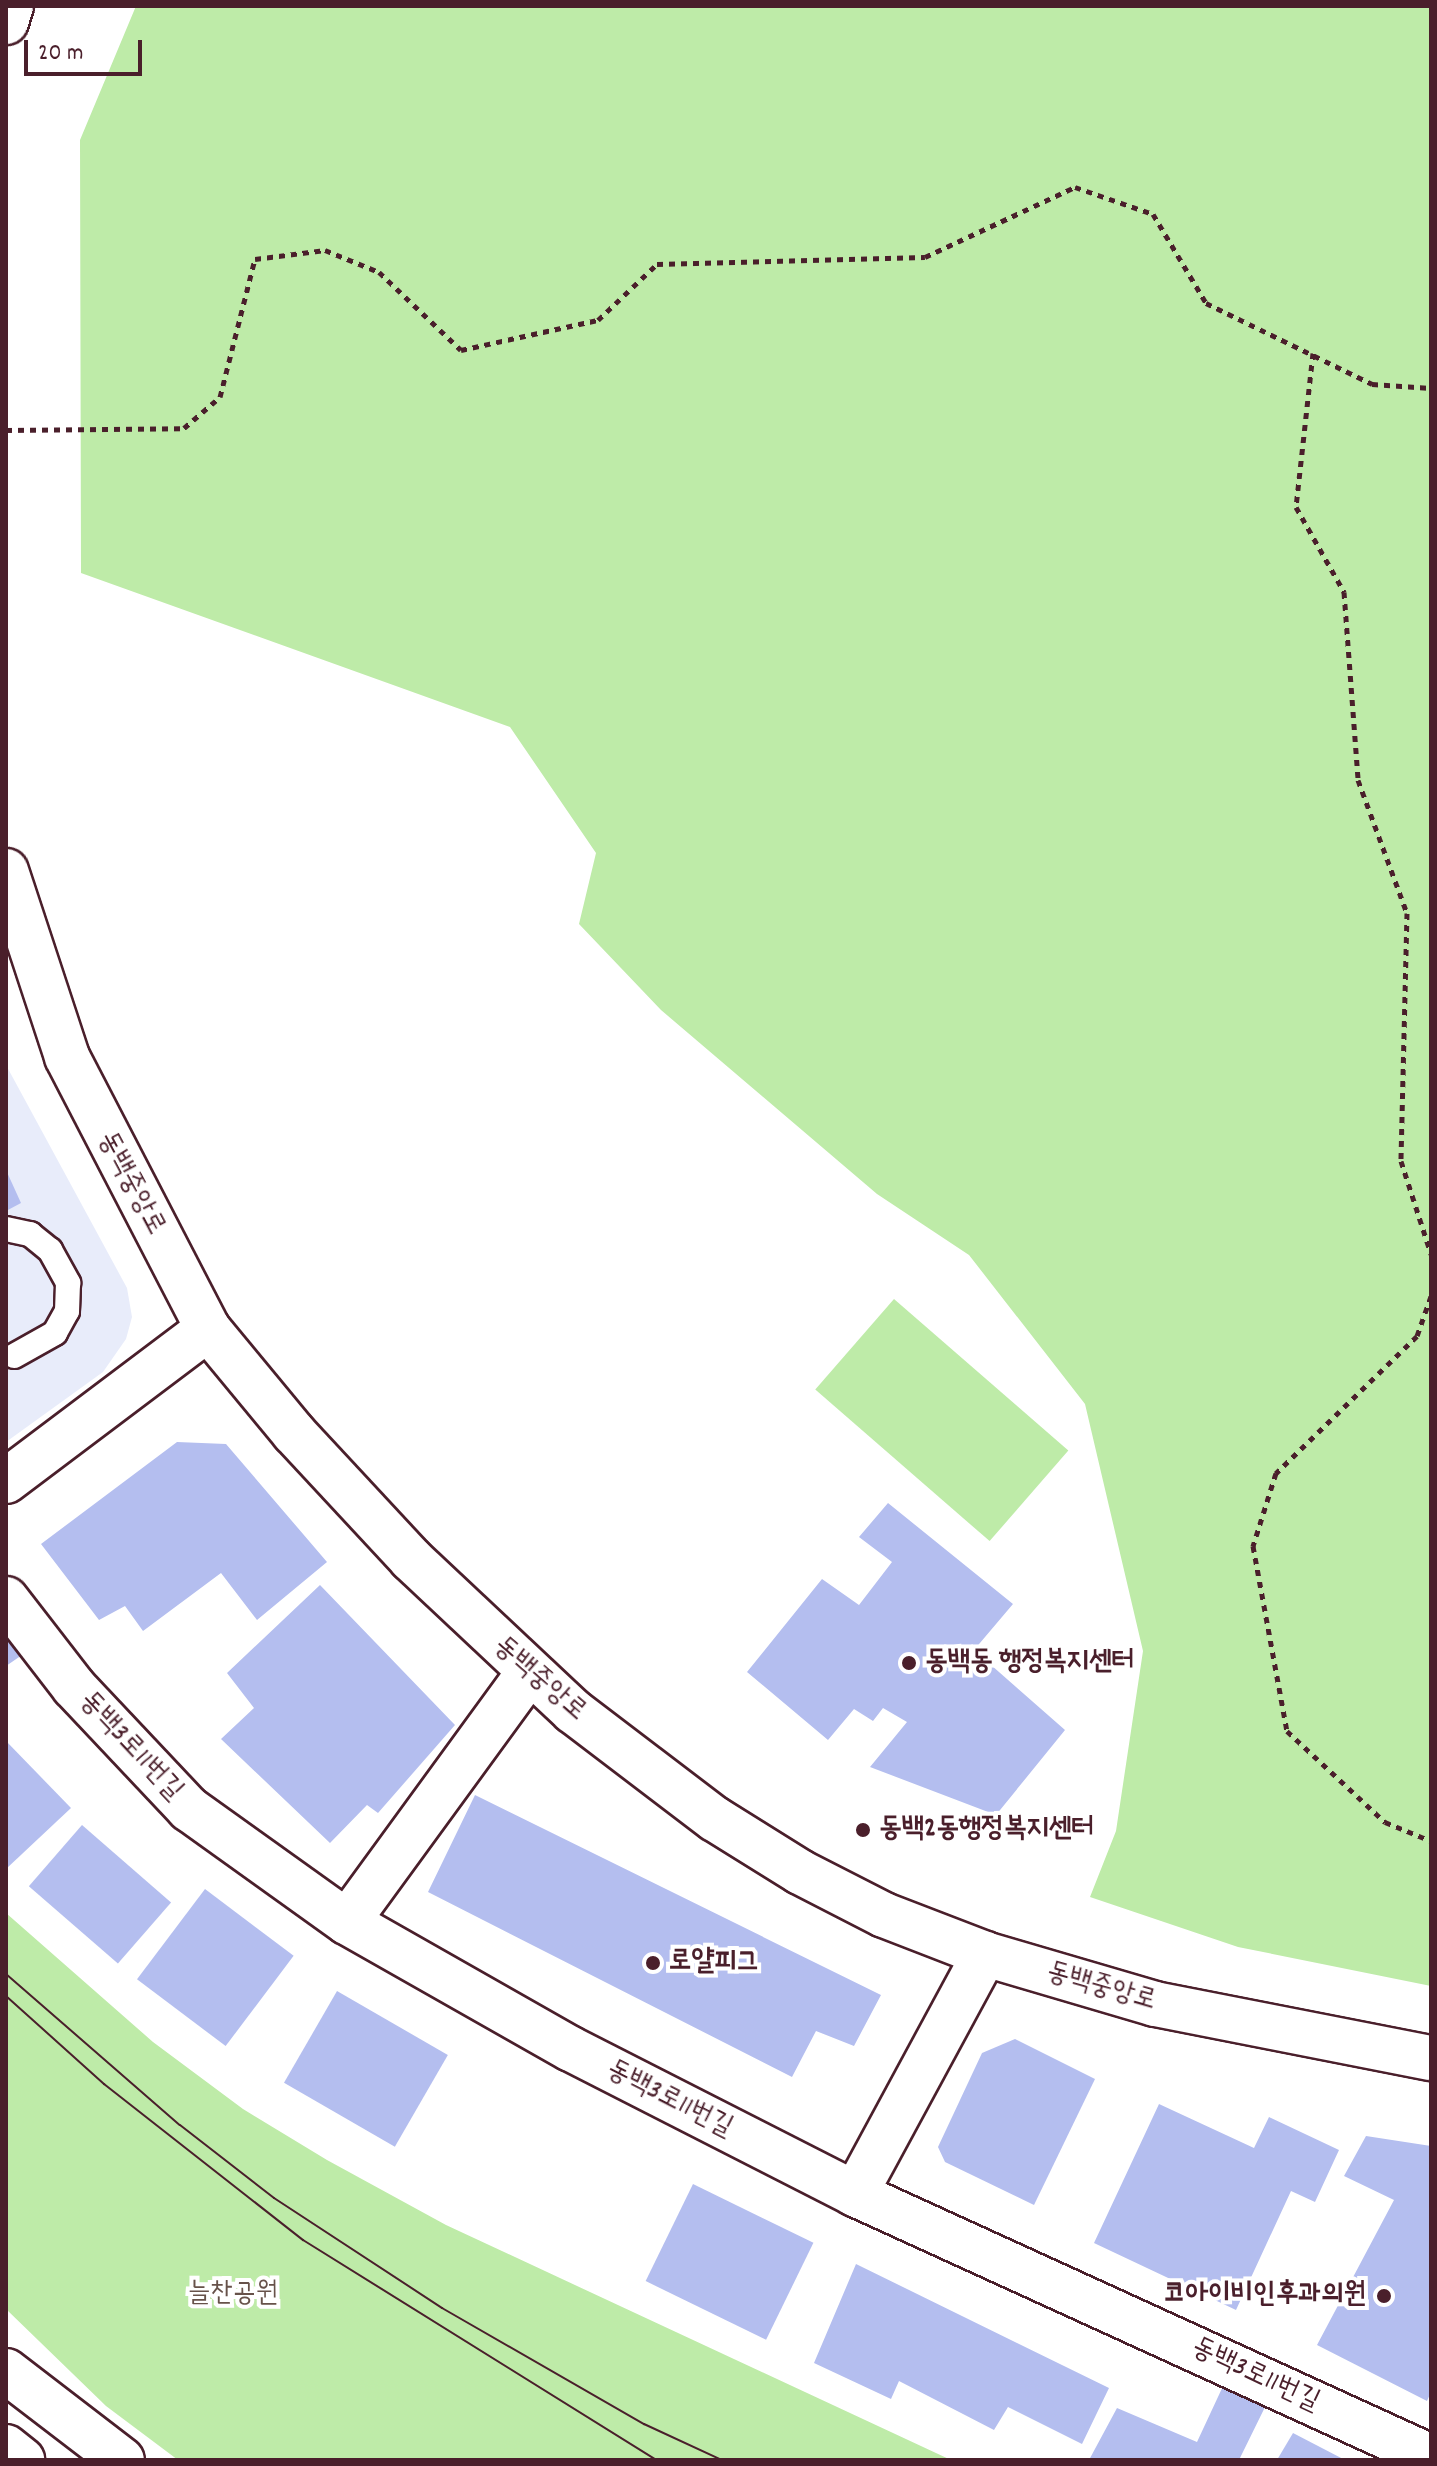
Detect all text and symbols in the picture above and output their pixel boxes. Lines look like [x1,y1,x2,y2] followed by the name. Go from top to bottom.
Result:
[28,24,146,74] scale bar
[38,37,84,71] text: 20 m
[89,1126,171,1242] street label: 동백중앙로
[485,1630,593,1730] street label: 동백중앙로
[925,1646,1134,1680] place label: 동백동 행정복지센터
[900,1654,918,1672] marker: 동백동 행정복지센터
[71,1685,189,1809] street label: 동백3로11번길
[879,1813,1094,1847] place label: 동백2동행정복지센터
[854,1821,872,1839] marker: 동백2동행정복지센터
[669,1946,759,1980] place label: 로얄피그
[644,1954,662,1972] marker: 로얄피그
[1042,1956,1160,2020] street label: 동백중앙로
[600,2054,738,2146] street label: 동백3로11번길
[188,2278,278,2312] park label: 늘찬공원
[1163,2279,1366,2313] place label: 코아이비인후과의원
[1373,2285,1395,2307] marker: 코아이비인후과의원
[1186,2332,1324,2420] street label: 동백3로11번길

